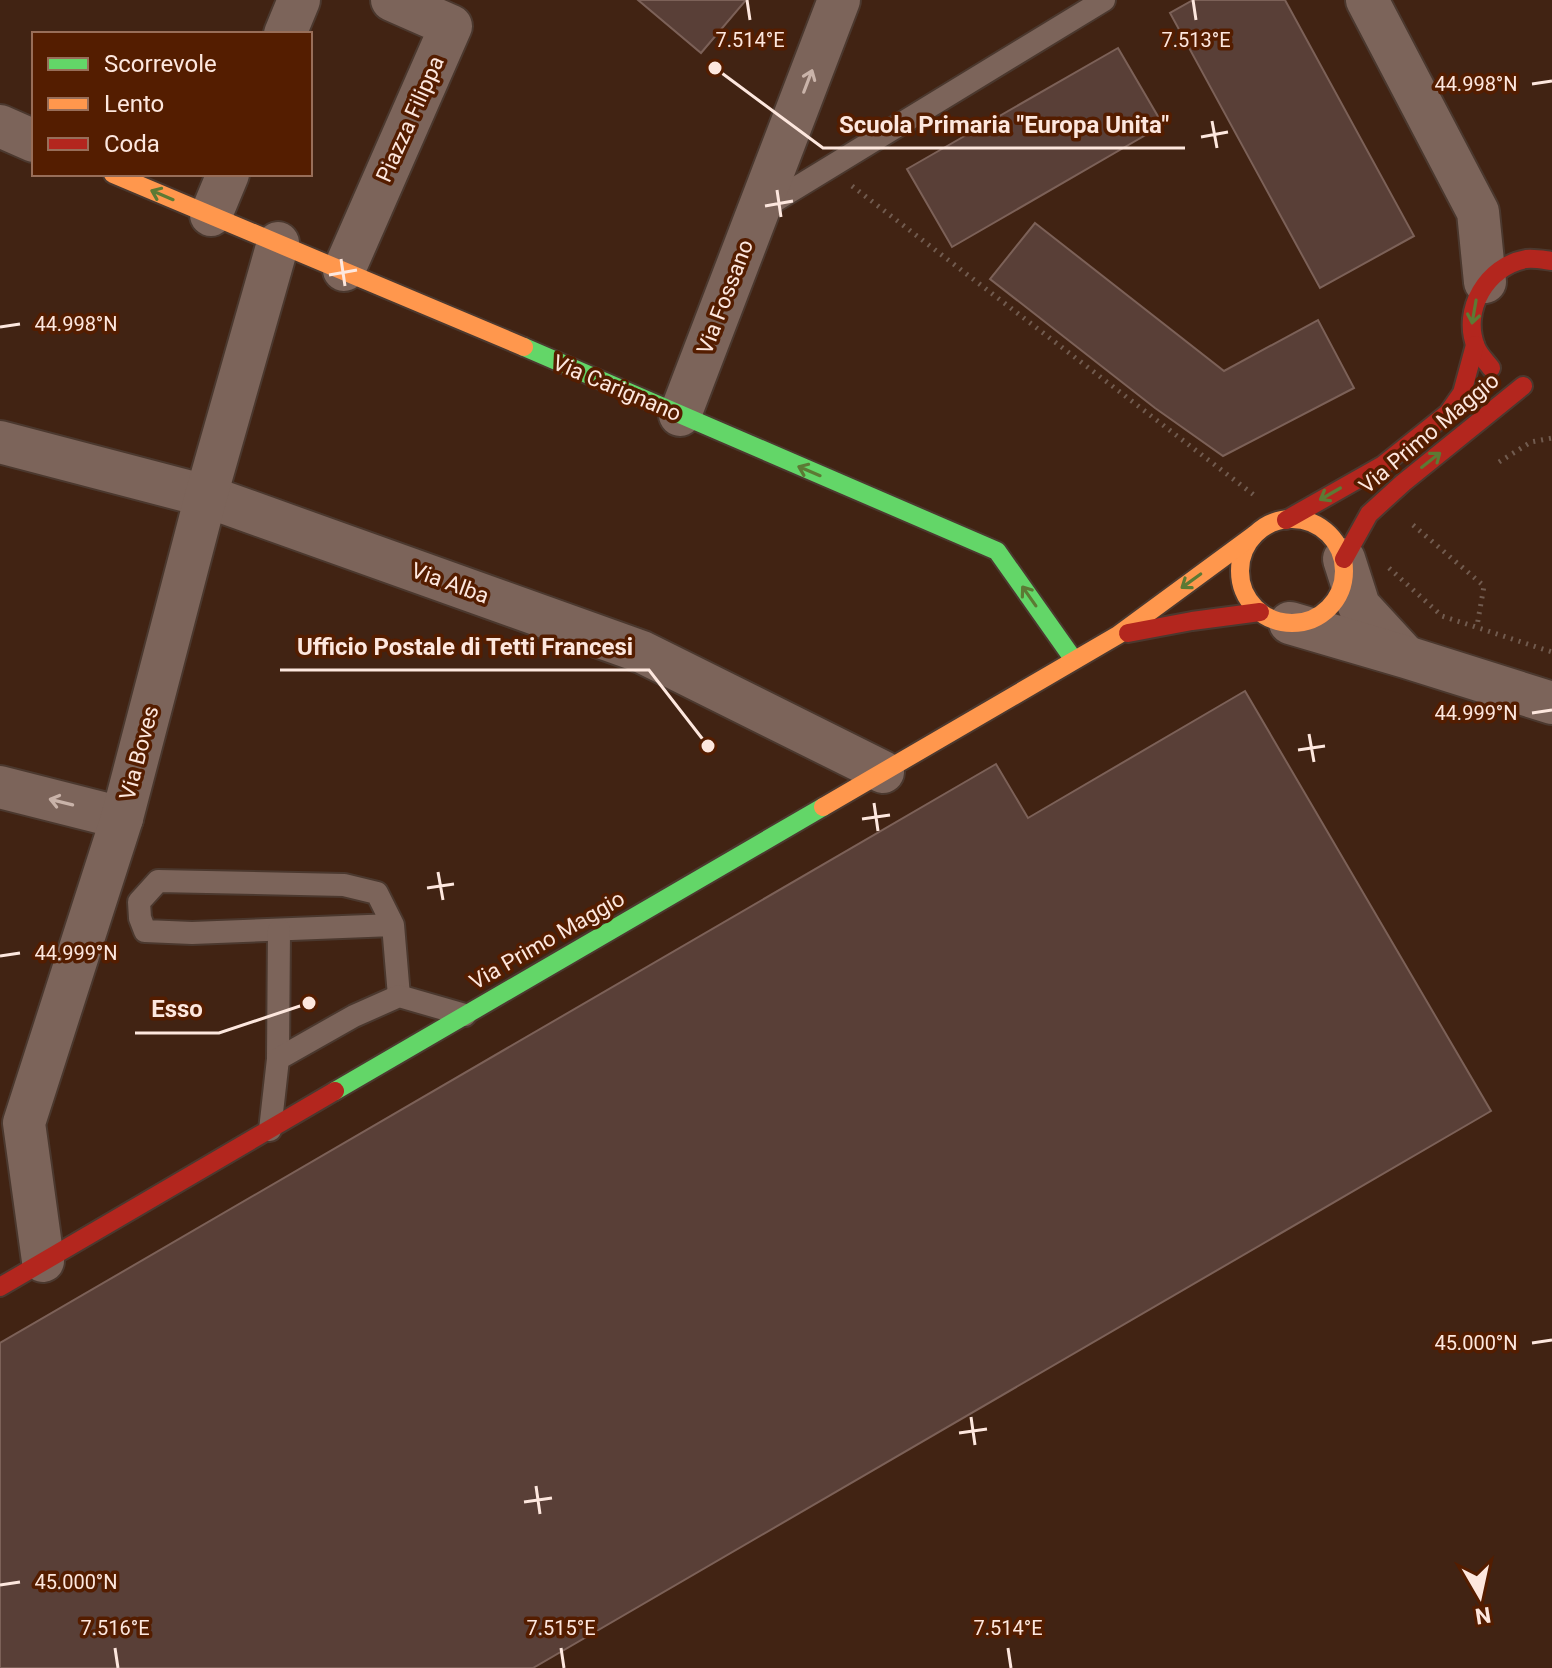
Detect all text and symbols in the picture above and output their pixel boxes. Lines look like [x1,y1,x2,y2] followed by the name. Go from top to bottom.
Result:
[715,28,785,52] text: 7.514°E
[1161,28,1231,52] text: 7.513°E
[32,32,312,176] legend
[104,50,217,78] text: Scorrevole
[371,52,449,186] street label: Piazza Filippa
[802,69,816,94] one-way arrow
[1434,72,1518,96] text: 44.998°N
[104,90,164,118] text: Lento
[823,100,1185,148] callout: Scuola Primaria "Europa Unita"
[839,111,1169,139] text: Scuola Primaria "Europa Unita"
[104,130,160,158] text: Coda
[150,186,175,201] one-way arrow
[692,236,758,358] street label: Via Fossano
[1465,299,1480,325] one-way arrow
[34,312,118,336] text: 44.998°N
[549,350,685,426] street label: Via Carignano
[1354,367,1504,499] street label: Via Primo Maggio
[1420,452,1441,469] one-way arrow
[798,462,822,477] one-way arrow
[1319,487,1342,503] one-way arrow
[408,557,492,609] street label: Via Alba
[1181,573,1203,590] one-way arrow
[1021,586,1037,608] one-way arrow
[280,622,649,670] callout: Ufficio Postale di Tetti Francesi
[297,633,633,661] text: Ufficio Postale di Tetti Francesi
[1434,701,1518,725] text: 44.999°N
[114,703,164,803] street label: Via Boves
[49,794,75,809] one-way arrow
[465,886,629,994] street label: Via Primo Maggio
[34,941,118,965] text: 44.999°N
[135,985,219,1033] callout: Esso
[151,995,203,1023] text: Esso
[1434,1331,1518,1355] text: 45.000°N
[1440,1556,1520,1636] north arrow
[34,1570,118,1594] text: 45.000°N
[1473,1602,1493,1629] text: N
[80,1616,150,1640] text: 7.516°E
[526,1616,596,1640] text: 7.515°E
[973,1616,1043,1640] text: 7.514°E

